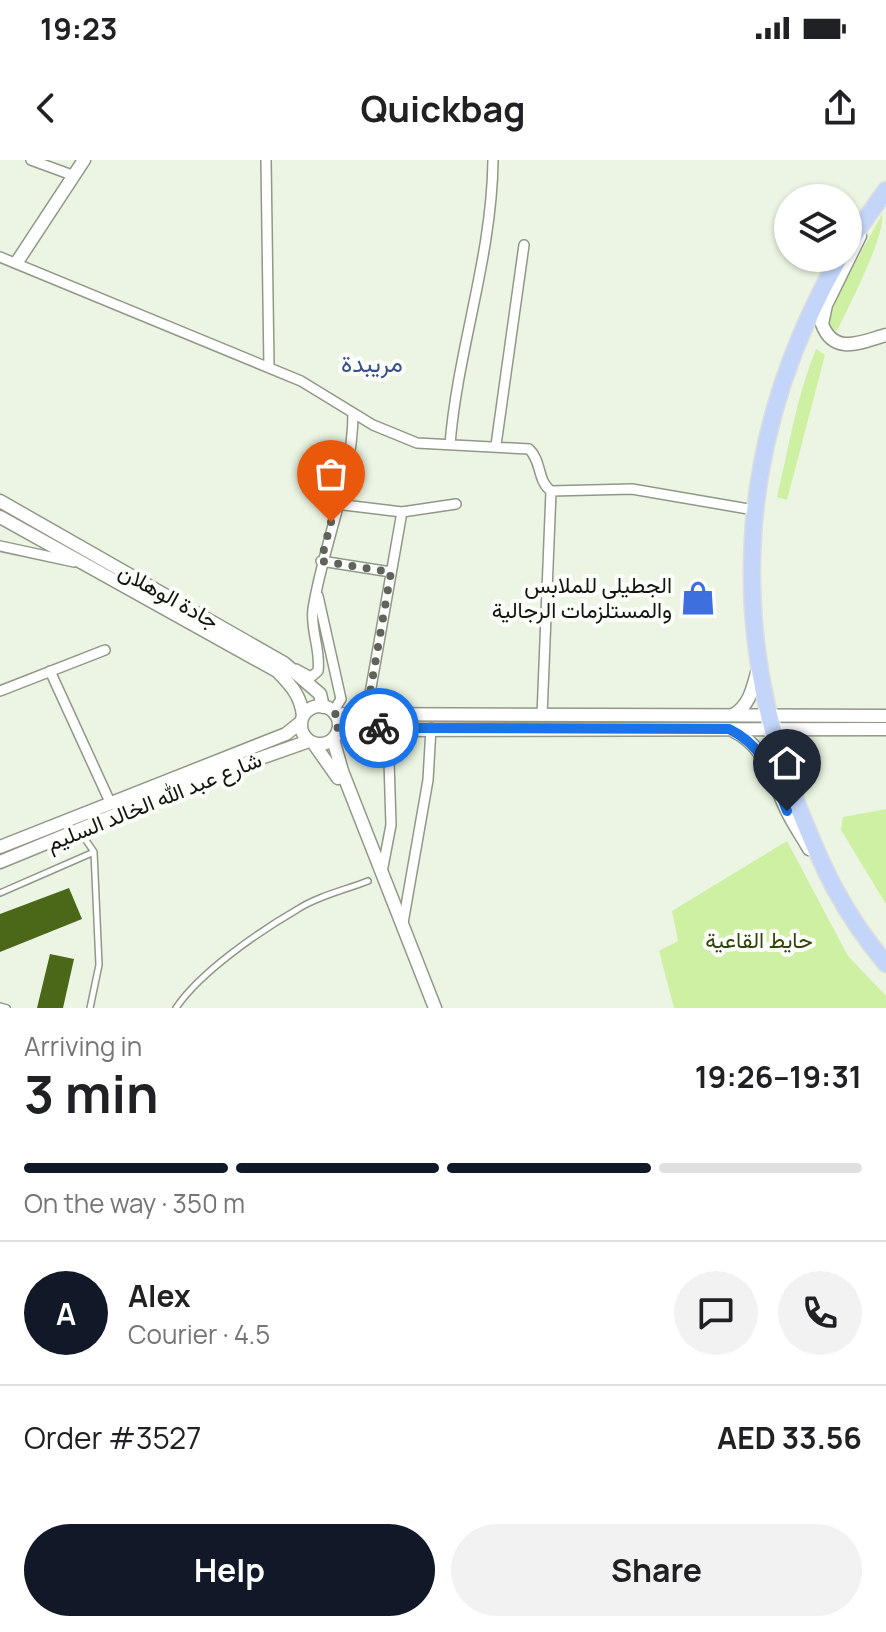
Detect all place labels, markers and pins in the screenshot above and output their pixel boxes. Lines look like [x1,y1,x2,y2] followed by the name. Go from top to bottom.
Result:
[297,440,365,522] pin
[492,570,672,625] place label: الجطيلي للملابس والمستلزمات الرجالية
[679,579,717,617] shop icon: الجطيلي للملابس والمستلزمات الرجالية
[753,729,821,811] pin

